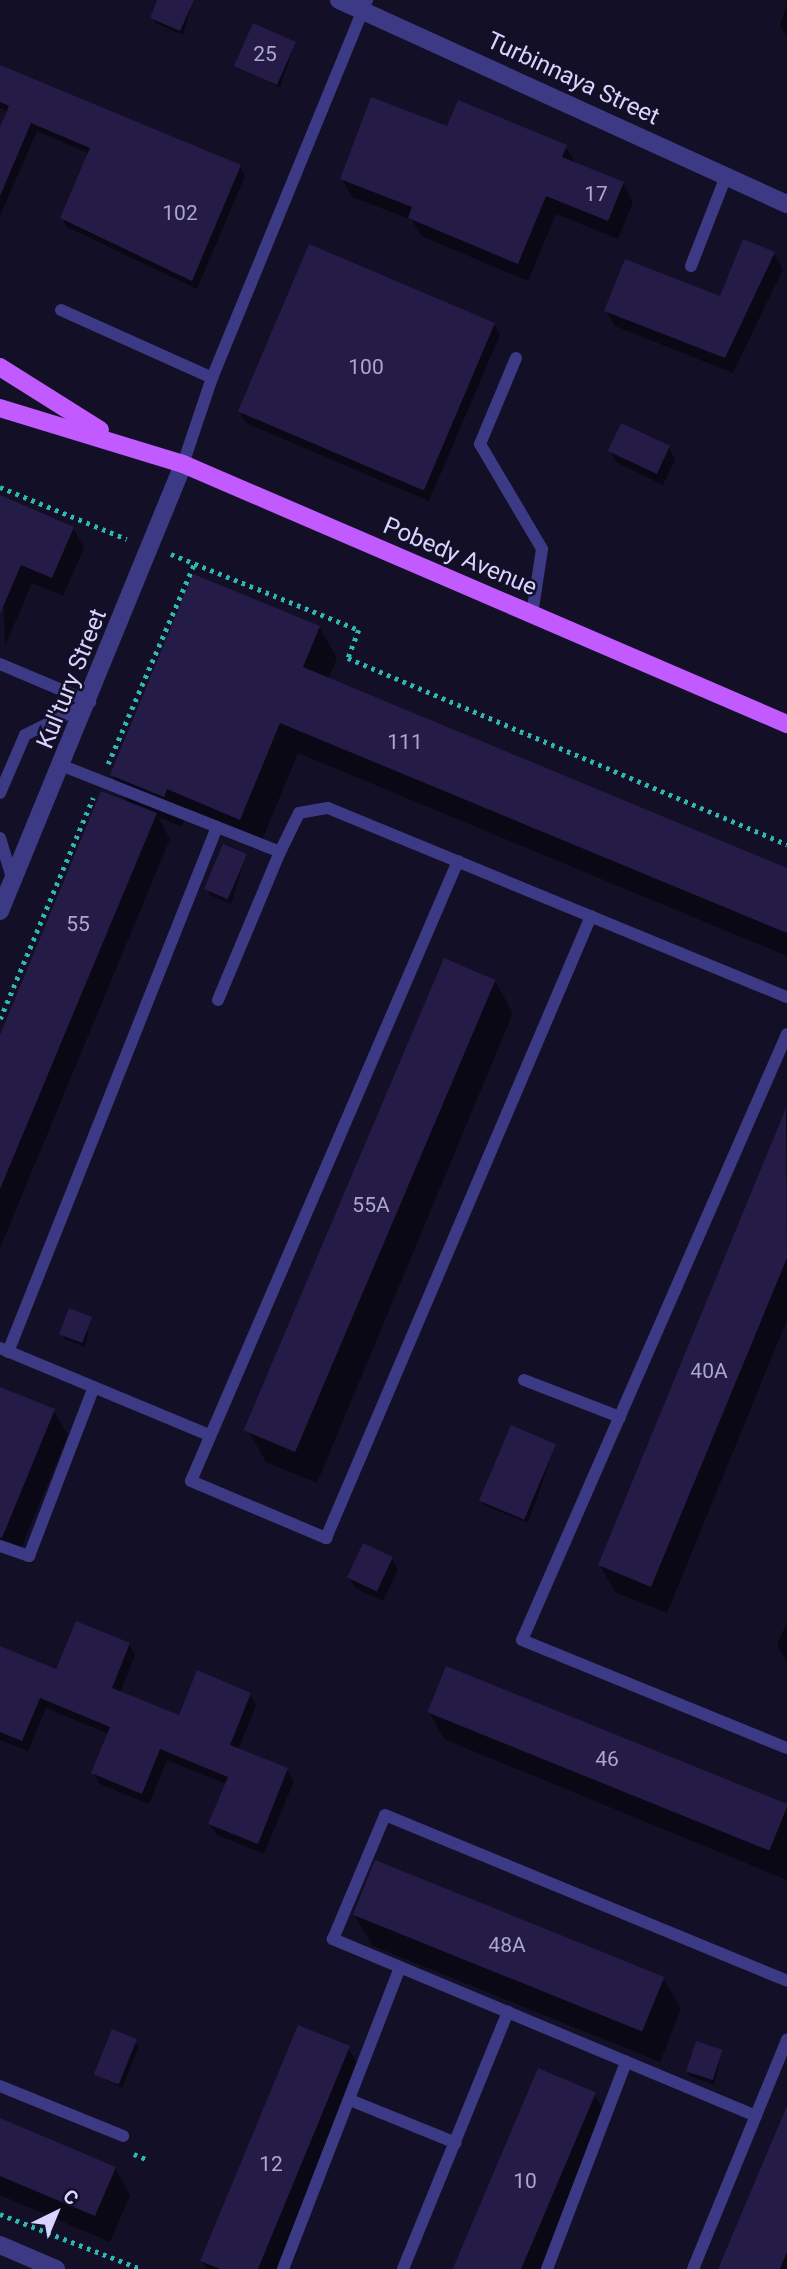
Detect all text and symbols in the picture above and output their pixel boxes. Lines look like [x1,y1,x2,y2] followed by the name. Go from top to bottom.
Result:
[482,26,664,132] street label: Turbinnaya Street
[253,41,277,67] house number: 25
[584,181,608,207] house number: 17
[162,200,198,226] house number: 102
[348,354,384,380] house number: 100
[379,512,541,602] street label: Pobedy Avenue
[31,605,113,753] street label: Kul'tury Street
[387,729,423,755] house number: 111
[66,911,90,937] house number: 55
[352,1192,390,1218] house number: 55А
[690,1358,728,1384] house number: 40А
[595,1746,619,1772] house number: 46
[488,1932,526,1958] house number: 48А
[259,2151,283,2177] house number: 12
[513,2168,537,2194] house number: 10
[21,2178,91,2248] north arrow
[58,2185,83,2210] text: С

